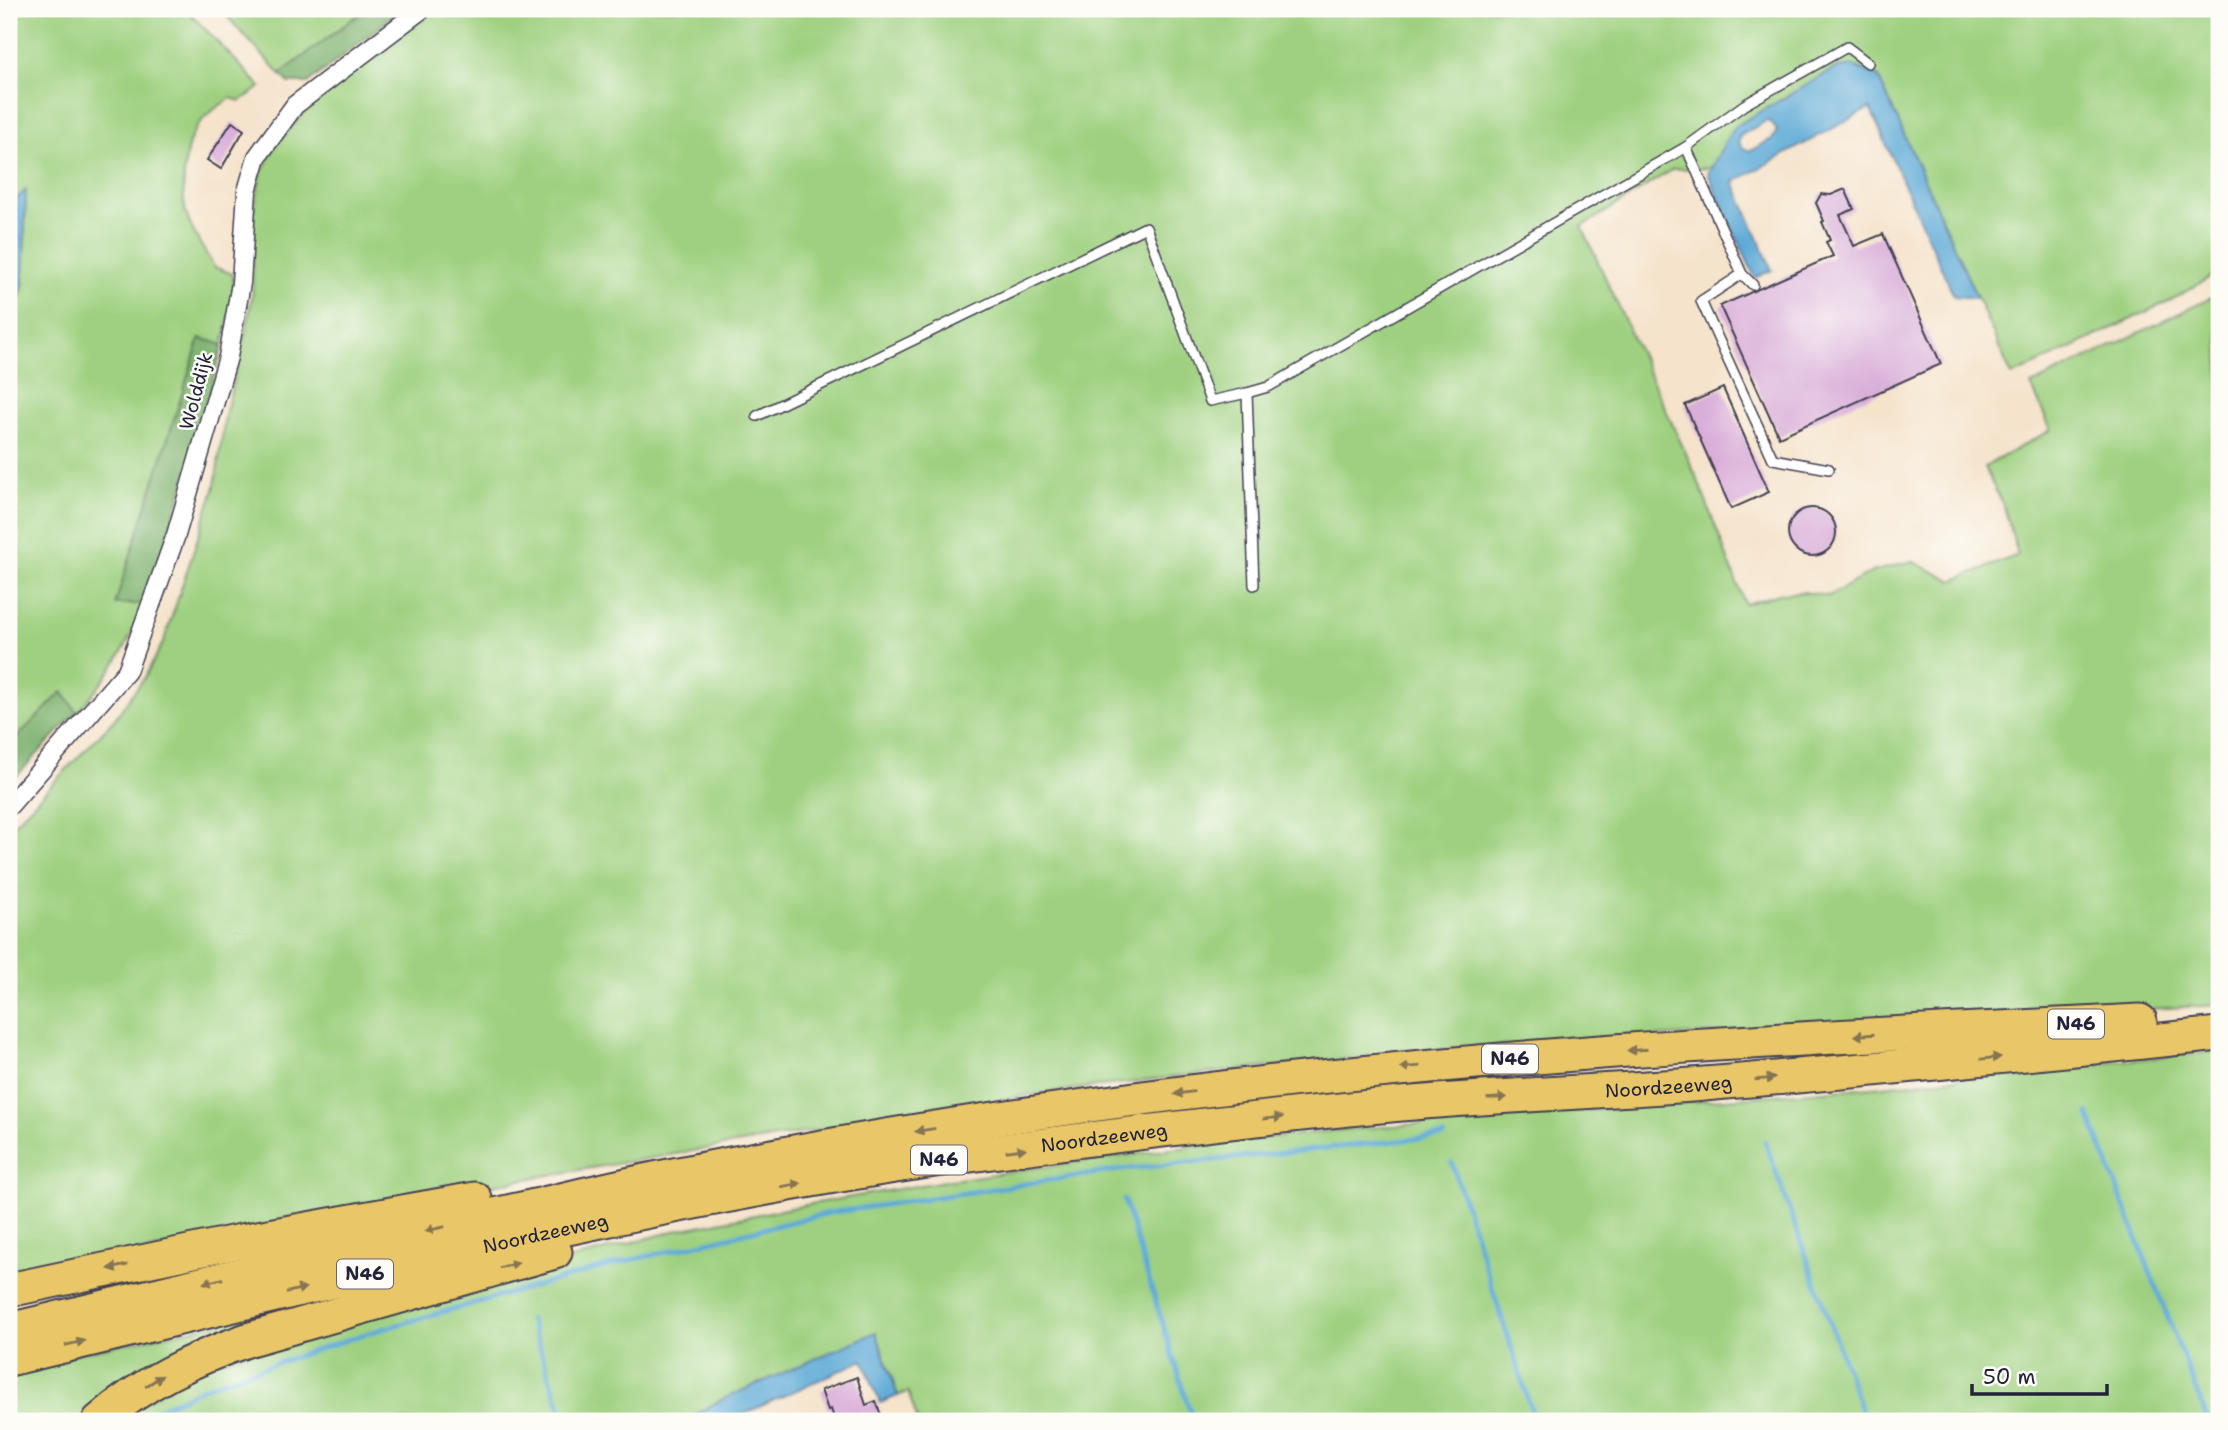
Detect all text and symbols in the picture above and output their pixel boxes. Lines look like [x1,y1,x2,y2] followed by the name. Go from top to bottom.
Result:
[174,349,218,433] street label: Wolddijk
[2048,1009,2104,1038] road number: N46
[1852,1030,1874,1041] one-way arrow
[1482,1044,1538,1074] road number: N46
[1625,1045,1647,1056] one-way arrow
[1980,1052,2002,1063] one-way arrow
[1399,1062,1421,1073] one-way arrow
[1604,1069,1733,1103] street label: Noordzeeweg
[1754,1073,1776,1084] one-way arrow
[1173,1087,1195,1098] one-way arrow
[1487,1092,1509,1103] one-way arrow
[1262,1112,1284,1123] one-way arrow
[1039,1117,1169,1158] street label: Noordzeeweg
[914,1125,936,1136] one-way arrow
[1005,1144,1027,1155] one-way arrow
[911,1146,967,1175] road number: N46
[780,1179,802,1190] one-way arrow
[480,1207,610,1259] street label: Noordzeeweg
[424,1223,446,1234] one-way arrow
[337,1260,393,1288] road number: N46
[498,1260,519,1270] one-way arrow
[107,1262,129,1273] one-way arrow
[202,1275,224,1286] one-way arrow
[285,1284,307,1295] one-way arrow
[64,1337,86,1348] one-way arrow
[1972,1353,2107,1397] scale bar
[1983,1363,2036,1391] text: 50 m
[144,1375,164,1388] one-way arrow

